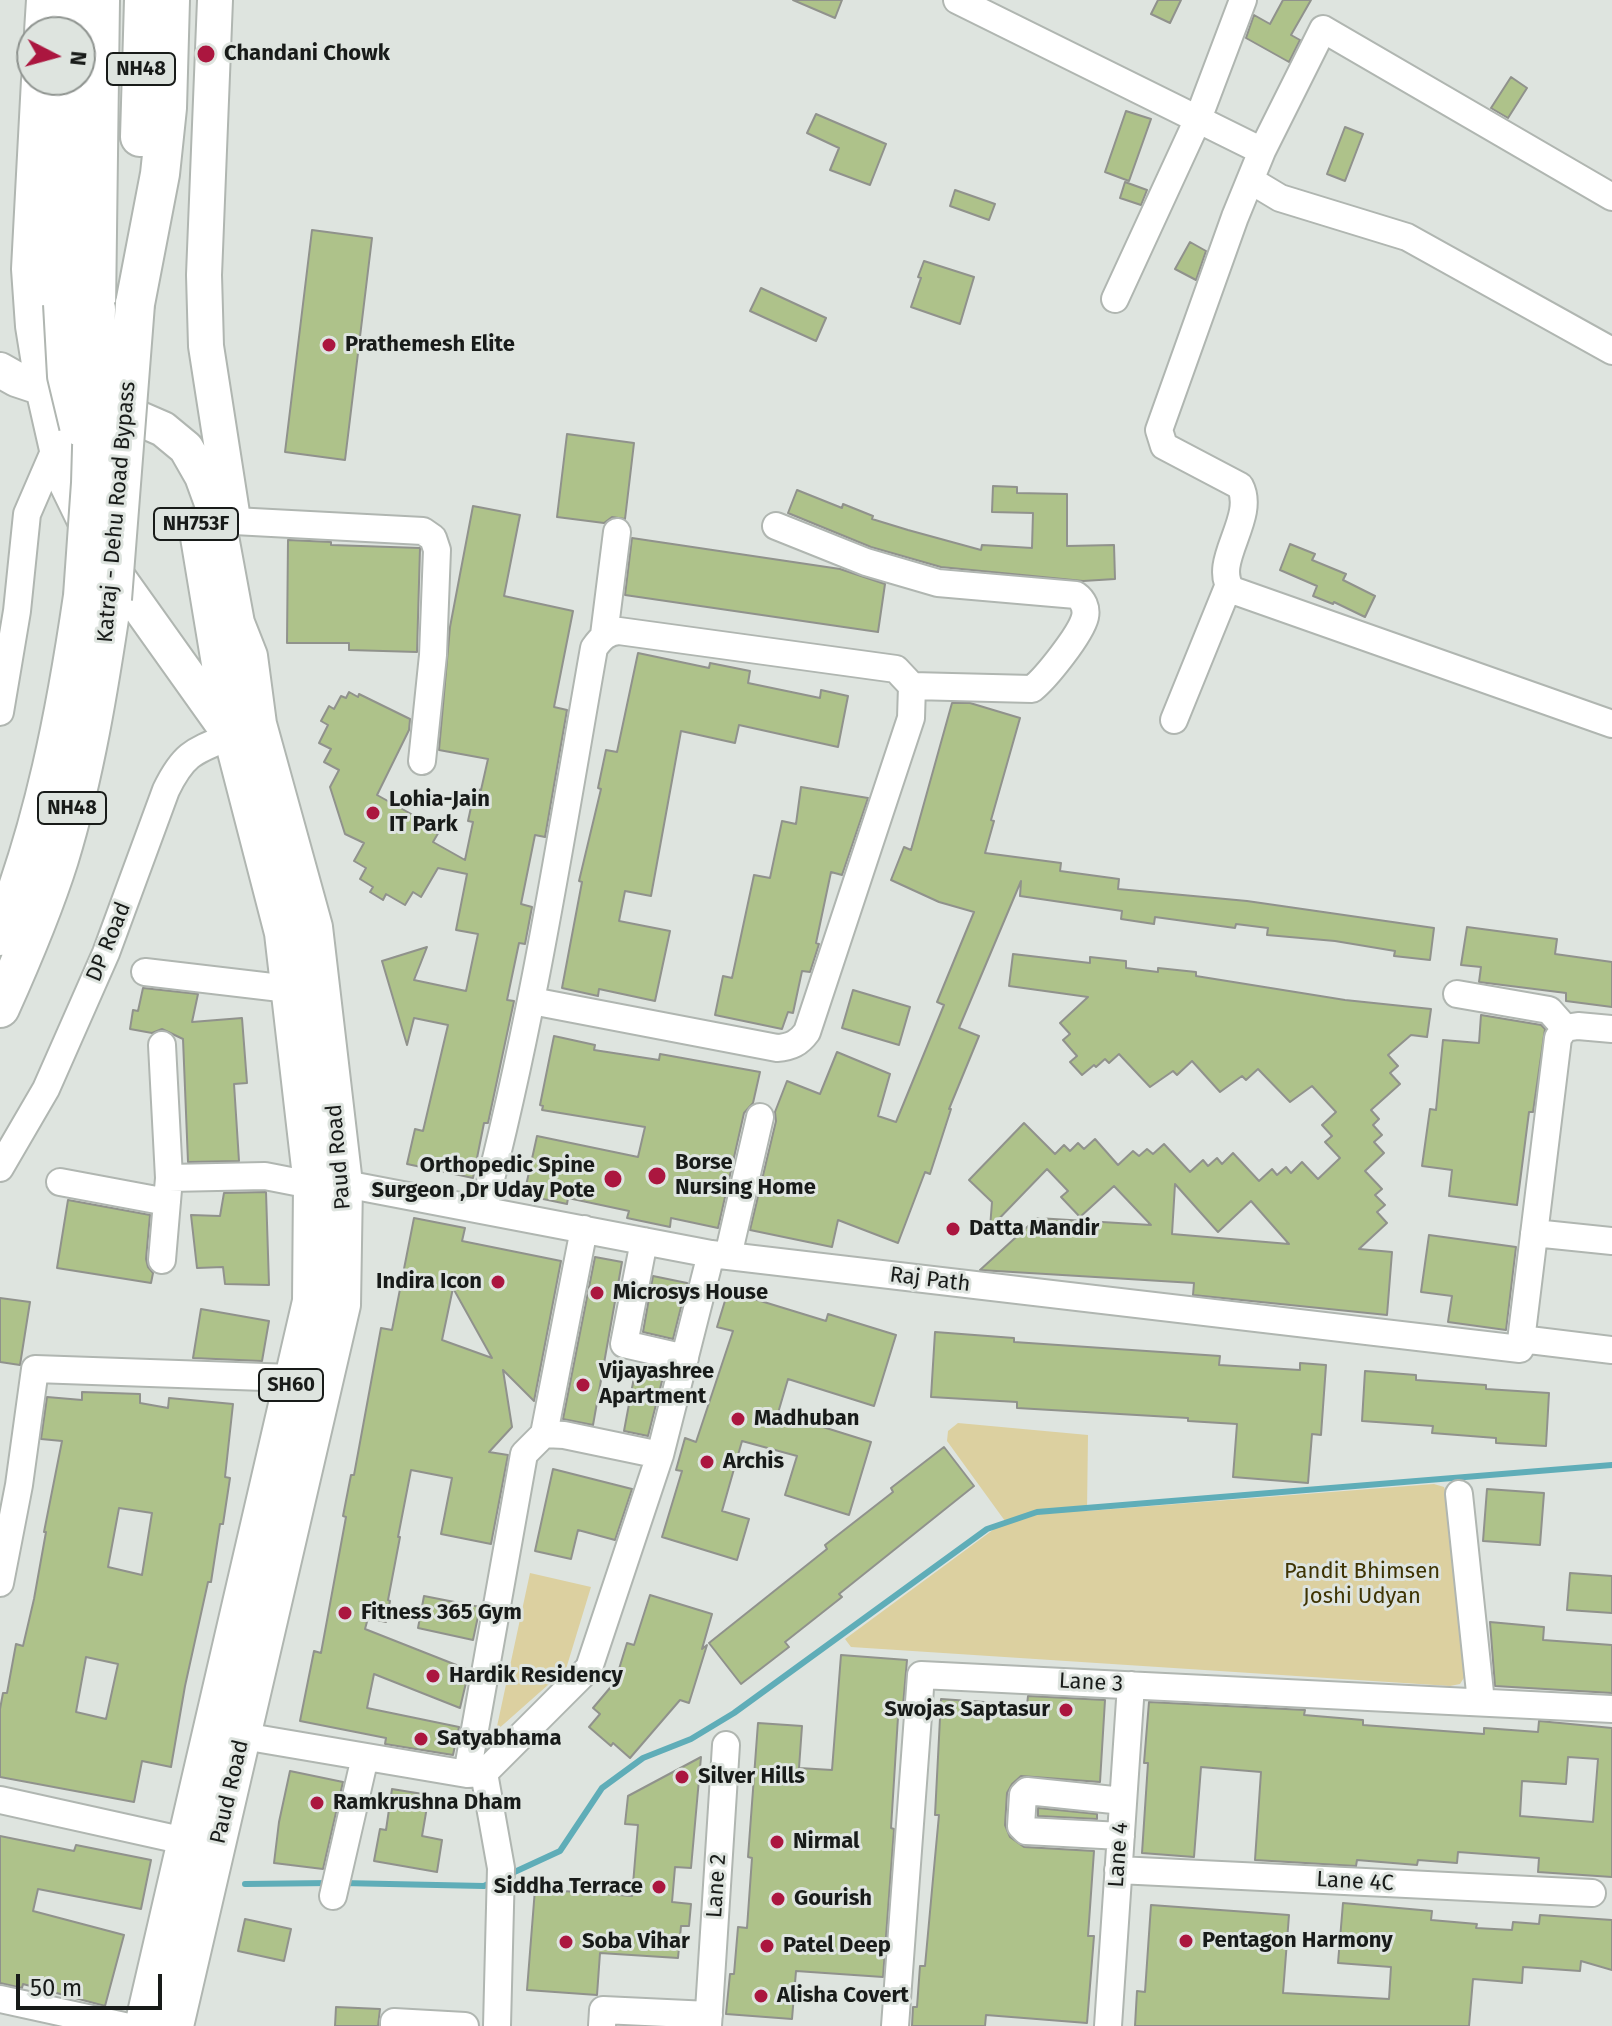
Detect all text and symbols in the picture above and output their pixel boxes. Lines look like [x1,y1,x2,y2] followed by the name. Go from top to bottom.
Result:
[16,16,96,96] north arrow
[224,41,390,67] place label: Chandani Chowk
[195,43,217,65] marker: Chandani Chowk
[64,50,93,67] text: N
[107,53,175,85] road number: NH48
[345,332,515,358] place label: Prathemesh Elite
[320,336,338,354] marker: Prathemesh Elite
[92,380,142,644] street label: Katraj - Dehu Road Bypass
[154,508,238,540] road number: NH753F
[389,787,490,838] place label: Lohia-Jain IT Park
[38,792,106,824] road number: NH48
[364,804,382,822] marker: Lohia-Jain IT Park
[81,898,137,986] street label: DP Road
[321,1103,357,1211] street label: Paud Road
[675,1150,816,1202] place label: Borse Nursing Home
[372,1153,595,1204] place label: Orthopedic Spine Surgeon ,Dr Uday Pote
[646,1165,668,1187] marker: Borse Nursing Home
[602,1168,624,1190] marker: Orthopedic Spine Surgeon ,Dr Uday Pote
[969,1216,1099,1242] place label: Datta Mandir
[944,1220,962,1238] marker: Datta Mandir
[888,1262,972,1298] street label: Raj Path
[376,1269,482,1295] place label: Indira Icon
[489,1273,507,1291] marker: Indira Icon
[613,1280,768,1306] place label: Microsys House
[588,1284,606,1302] marker: Microsys House
[599,1359,714,1410] place label: Vijayashree Apartment
[259,1369,323,1401] road number: SH60
[574,1376,592,1394] marker: Vijayashree Apartment
[754,1406,859,1432] place label: Madhuban
[729,1410,747,1428] marker: Madhuban
[723,1449,784,1475] place label: Archis
[698,1453,716,1471] marker: Archis
[1284,1559,1440,1610] park label: Pandit Bhimsen Joshi Udyan
[361,1600,522,1626] place label: Fitness 365 Gym
[336,1604,354,1622] marker: Fitness 365 Gym
[449,1663,623,1689] place label: Hardik Residency
[424,1667,442,1685] marker: Hardik Residency
[1058,1668,1124,1698] street label: Lane 3
[884,1697,1050,1723] place label: Swojas Saptasur
[1057,1701,1075,1719] marker: Swojas Saptasur
[437,1726,562,1752] place label: Satyabhama
[412,1730,430,1748] marker: Satyabhama
[205,1737,255,1847] street label: Paud Road
[698,1764,805,1790] place label: Silver Hills
[673,1768,691,1786] marker: Silver Hills
[333,1790,521,1816] place label: Ramkrushna Dham
[308,1794,326,1812] marker: Ramkrushna Dham
[1104,1822,1134,1888] street label: Lane 4
[793,1829,860,1855] place label: Nirmal
[768,1833,786,1851] marker: Nirmal
[702,1853,732,1919] street label: Lane 2
[1316,1867,1394,1897] street label: Lane 4C
[494,1874,643,1900] place label: Siddha Terrace
[650,1878,668,1896] marker: Siddha Terrace
[794,1886,872,1912] place label: Gourish
[769,1890,787,1908] marker: Gourish
[1202,1928,1393,1954] place label: Pentagon Harmony
[582,1929,690,1955] place label: Soba Vihar
[1177,1932,1195,1950] marker: Pentagon Harmony
[557,1933,575,1951] marker: Soba Vihar
[783,1933,891,1959] place label: Patel Deep
[758,1937,776,1955] marker: Patel Deep
[20,1958,166,2008] scale bar
[30,1974,82,2002] text: 50 m
[777,1983,909,2009] place label: Alisha Covert
[752,1987,770,2005] marker: Alisha Covert

